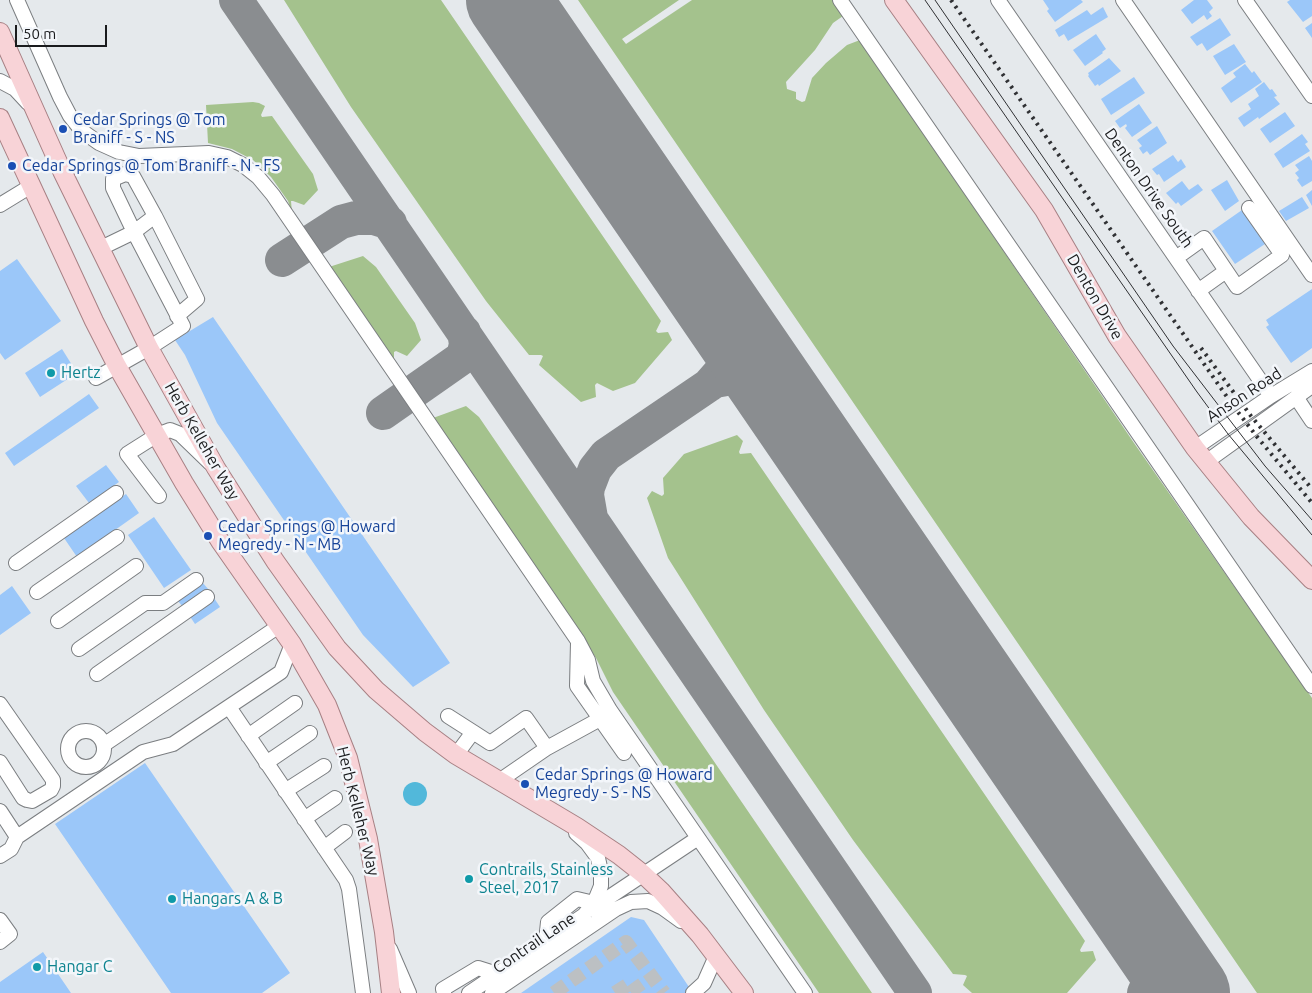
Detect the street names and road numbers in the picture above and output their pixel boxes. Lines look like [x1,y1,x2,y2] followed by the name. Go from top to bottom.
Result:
[1101,125,1197,251] street label: Denton Drive South
[1063,251,1127,343] street label: Denton Drive
[1203,364,1285,426] street label: Anson Road
[160,379,244,503] street label: Herb Kelleher Way
[333,744,383,878] street label: Herb Kelleher Way
[489,908,579,978] street label: Contrail Lane

